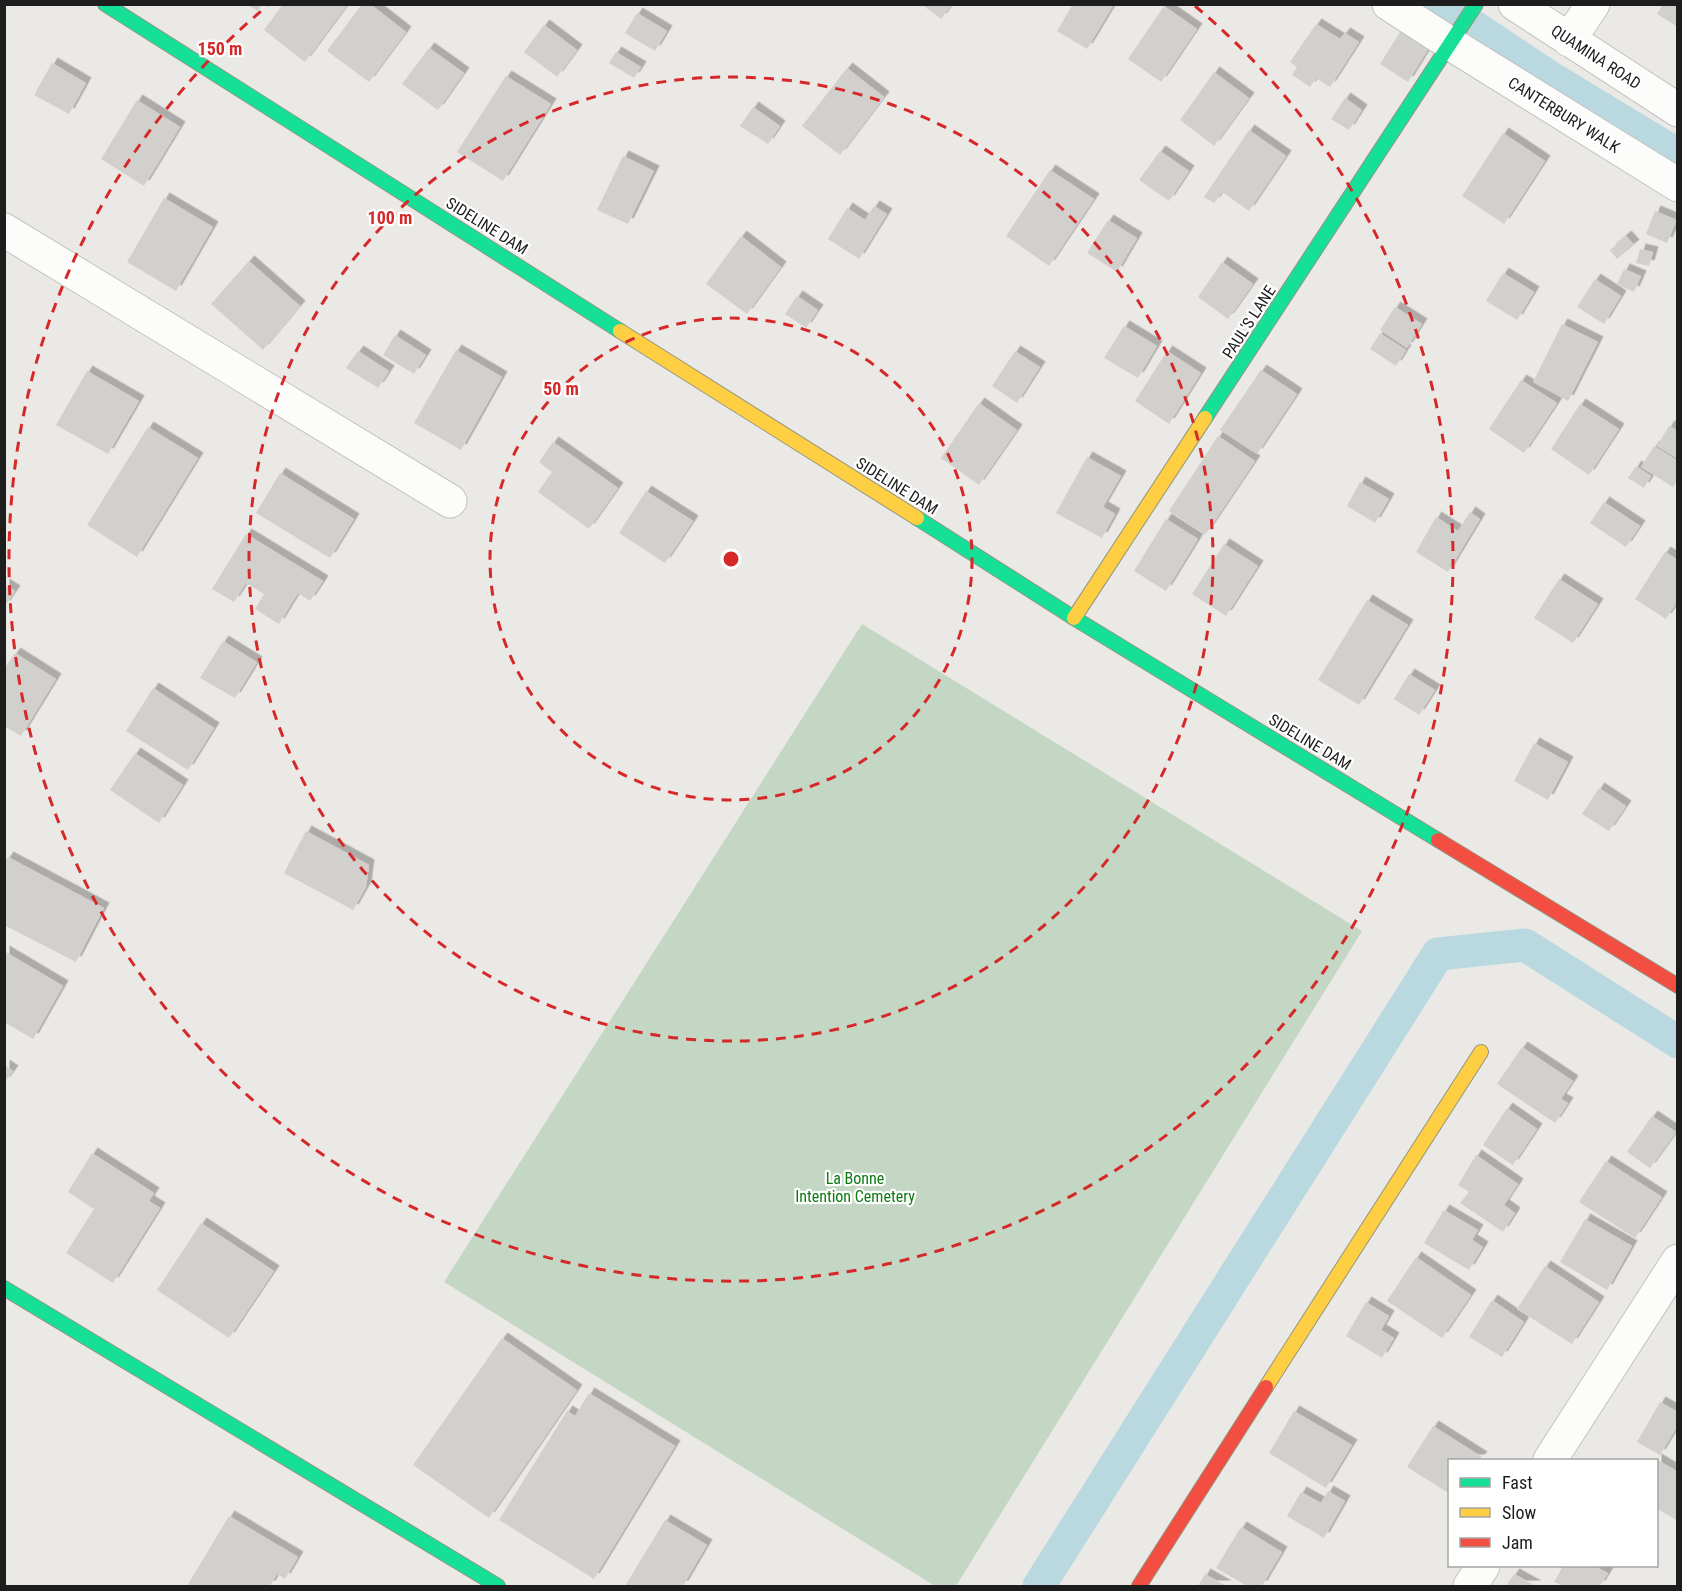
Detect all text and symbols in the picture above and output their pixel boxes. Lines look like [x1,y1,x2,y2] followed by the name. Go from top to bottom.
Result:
[1548,21,1644,93] street label: QUAMINA ROAD
[198,38,242,59] text: 150 m
[1505,73,1624,157] street label: CANTERBURY WALK
[443,193,531,259] street label: SIDELINE DAM
[368,207,412,228] text: 100 m
[1218,282,1280,362] street label: PAUL'S LANE
[543,378,579,399] text: 50 m
[853,453,941,519] street label: SIDELINE DAM
[721,549,741,569] centre of rings
[1265,710,1355,774] street label: SIDELINE DAM
[795,1169,915,1206] park label: La Bonne Intention Cemetery
[1448,1459,1658,1567] legend
[1502,1472,1533,1493] text: Fast
[1502,1502,1537,1523] text: Slow
[1502,1532,1533,1553] text: Jam

